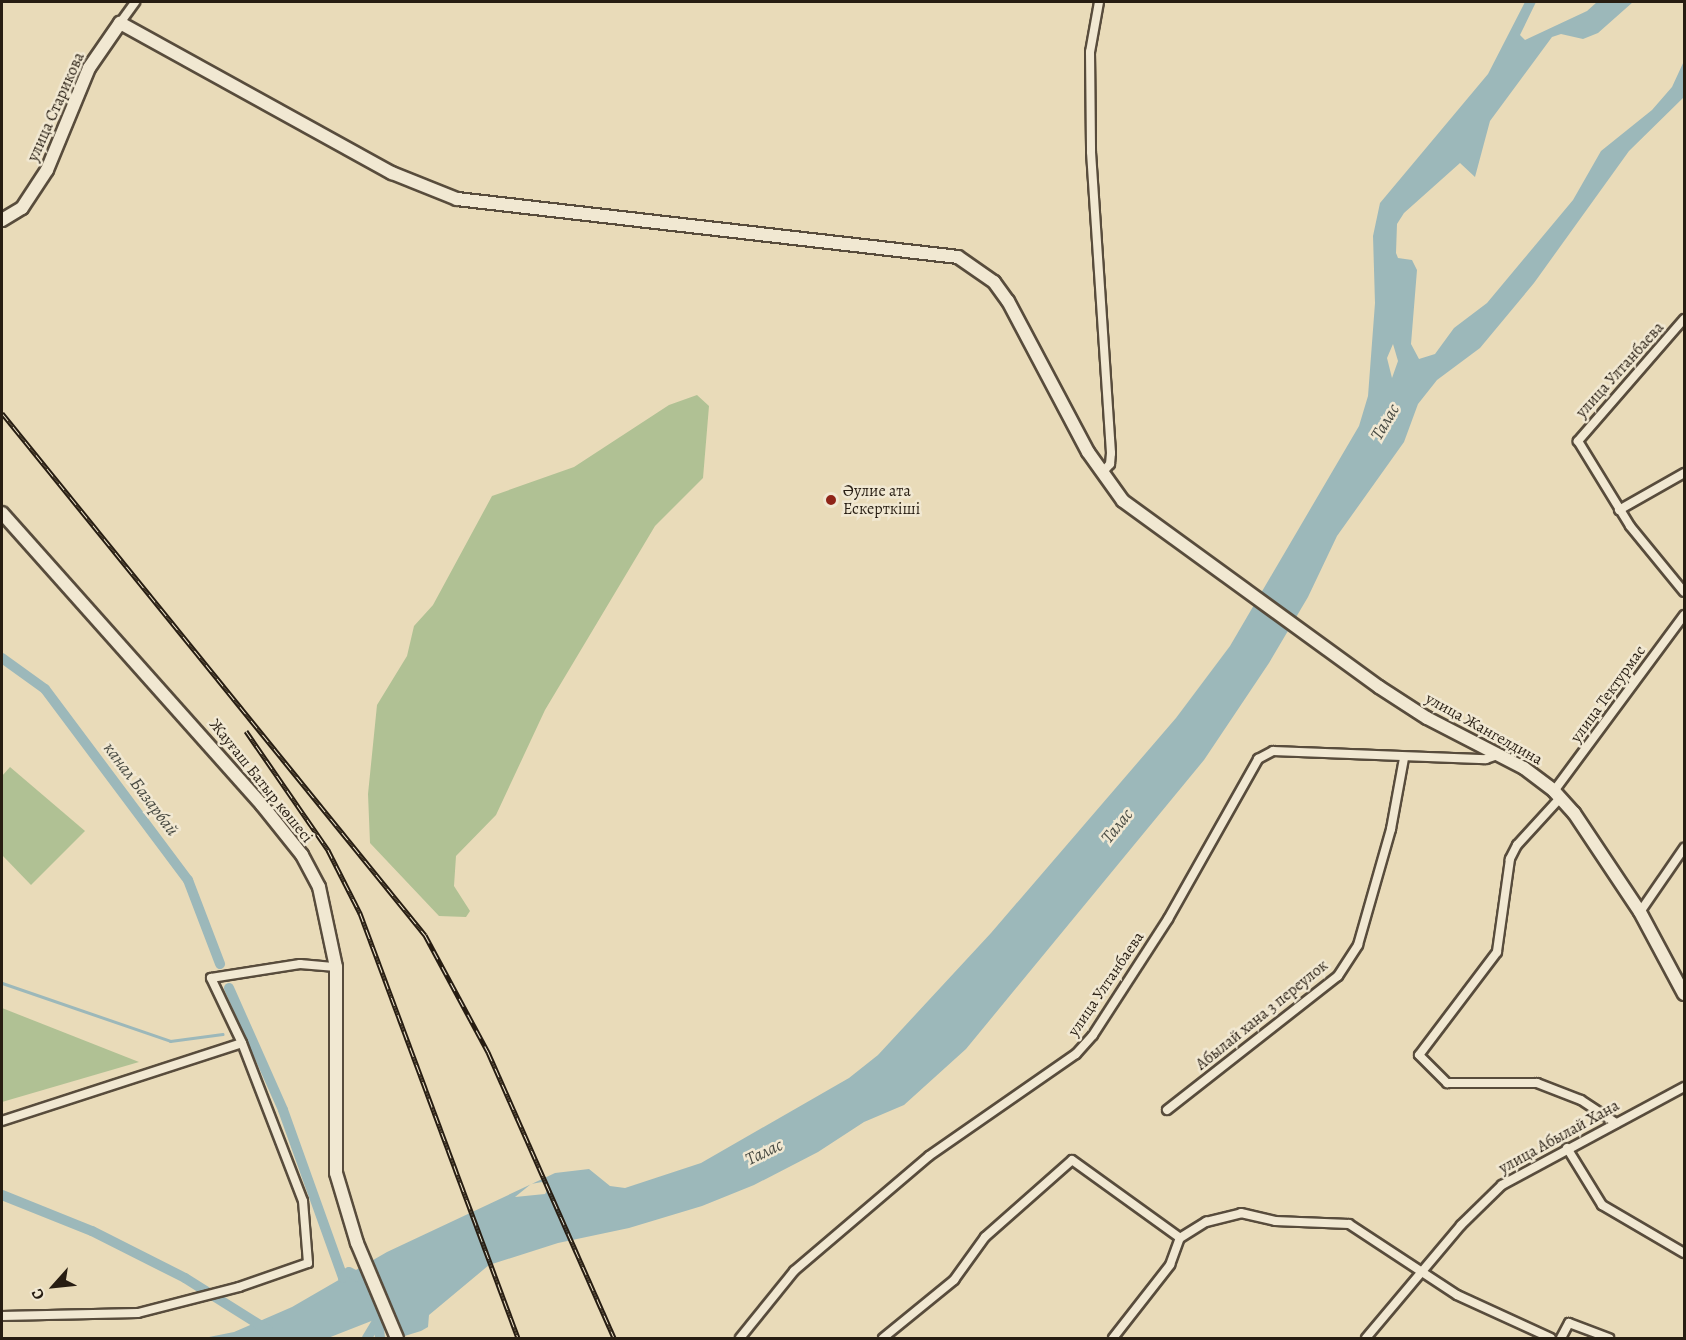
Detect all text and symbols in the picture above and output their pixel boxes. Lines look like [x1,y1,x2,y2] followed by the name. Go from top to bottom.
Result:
[23,49,89,165] street label: улица Старикова
[1572,318,1668,422] street label: улица Ултанбаева
[1366,400,1404,444] water label: Талас
[843,481,920,519] place label: Әулие ата Ескерткіші
[824,493,838,507] marker: Әулие ата Ескерткіші
[1566,642,1650,746] street label: улица Тектурмас
[1422,689,1546,769] street label: улица Жангелдина
[205,715,317,847] street label: Жауғаш Батыр көшесі
[99,738,183,840] water label: канал Базарбай
[1096,804,1138,848] water label: Талас
[1064,928,1148,1040] street label: улица Ултанбаева
[1192,956,1332,1074] street label: Абылай хана 3 переулок
[1496,1096,1622,1178] street label: улица Абылай Хана
[742,1134,786,1170] water label: Талас
[24,1256,84,1316] north arrow
[26,1285,50,1304] text: С

